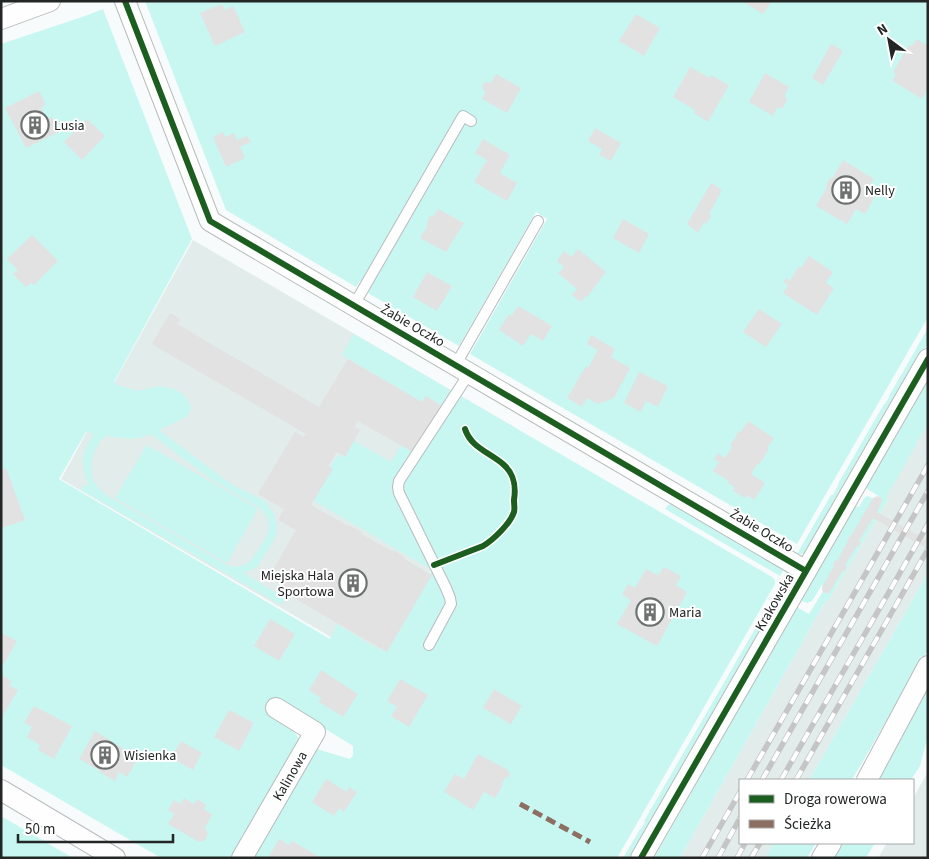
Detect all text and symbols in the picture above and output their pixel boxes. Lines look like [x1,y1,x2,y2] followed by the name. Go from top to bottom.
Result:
[864,15,914,65] north arrow
[873,19,892,41] text: N
[20,110,50,140] building icon: Lusia
[54,116,85,136] place label: Lusia
[831,175,861,205] building icon: Nelly
[865,181,895,201] place label: Nelly
[377,299,448,352] street label: Żabie Oczko
[726,504,797,558] street label: Żabie Oczko
[261,566,334,602] place label: Miejska Hala Sportowa
[338,568,368,598] building icon: Miejska Hala Sportowa
[750,570,799,635] street label: Krakowska
[635,597,665,627] building icon: Maria
[669,603,702,623] place label: Maria
[90,740,120,770] building icon: Wisienka
[124,746,176,766] place label: Wisienka
[268,748,313,805] street label: Kalinowa
[739,779,914,844] legend
[784,789,887,810] text: Droga rowerowa
[18,812,172,844] scale bar
[784,814,831,835] text: Ścieżka
[25,819,55,840] text: 50 m

